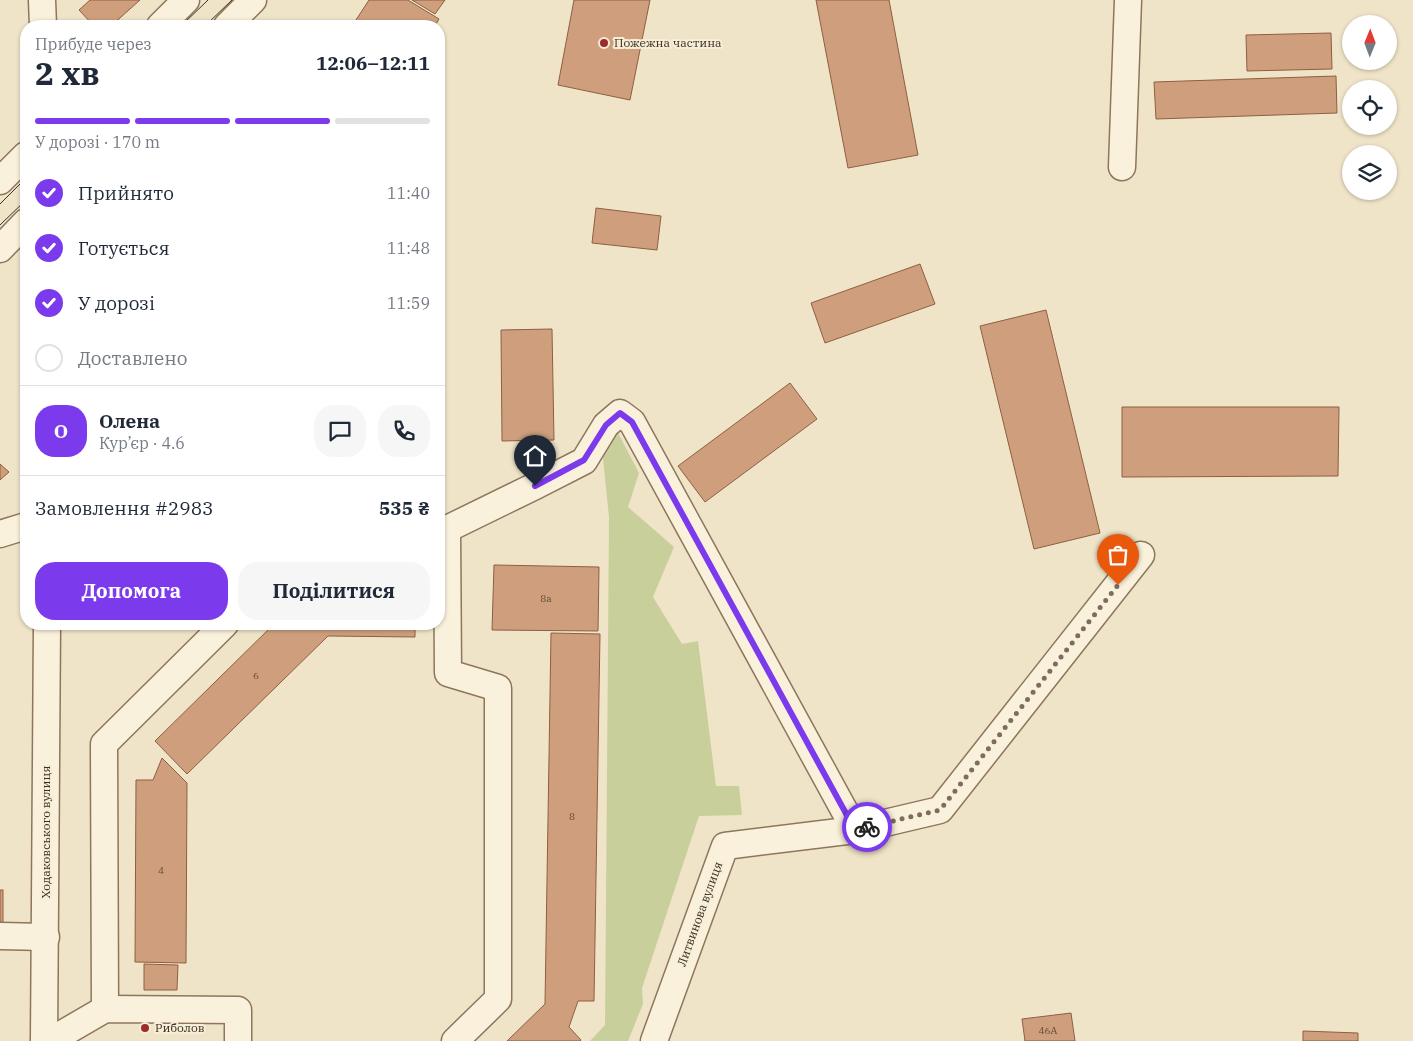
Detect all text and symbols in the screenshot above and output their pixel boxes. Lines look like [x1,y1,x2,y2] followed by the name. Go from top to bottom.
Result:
[1342,15,1398,70] north arrow
[1342,15,1397,200] map controls
[35,34,152,54] text: Прибуде через
[614,35,722,50] place label: Пожежна частина
[598,37,610,49] marker: Пожежна частина
[316,51,430,75] text: 12:06–12:11
[35,52,100,94] text: 2 хв
[1342,80,1397,135] button: locate
[35,132,160,152] text: У дорозі · 170 m
[1342,145,1397,200] button: layers
[35,179,63,207] icon: check
[78,181,174,205] text: Прийнято
[387,183,430,203] text: 11:40
[35,234,63,262] icon: check
[78,236,170,260] text: Готується
[387,238,430,258] text: 11:48
[35,289,63,317] icon: check
[78,291,155,315] text: У дорозі
[387,293,430,313] text: 11:59
[78,346,187,370] text: Доставлено
[314,405,366,457] button: chat
[378,405,430,457] button: phone
[99,409,160,433] text: Олена
[54,419,68,443] text: О
[99,433,185,453] text: Кур’єр · 4.6
[514,435,556,486] pin
[521,442,549,470] icon: home
[35,496,214,520] text: Замовлення #2983
[379,496,430,520] text: 535 ₴
[1097,534,1139,585] pin
[1104,541,1132,569] icon: bag
[35,562,228,620] button: Допомога
[238,562,430,620] button: Поділитися
[540,592,552,605] house number: 8а
[253,669,259,682] house number: 6
[38,765,53,898] street label: Ходаковського вулиця
[842,802,892,852] courier
[569,810,575,823] house number: 8
[853,813,881,841] icon: bike
[674,859,725,968] street label: Литвинова вулиця
[158,864,164,877] house number: 4
[155,1020,205,1035] place label: Риболов
[139,1022,151,1034] marker: Риболов
[1039,1024,1058,1037] house number: 46А

